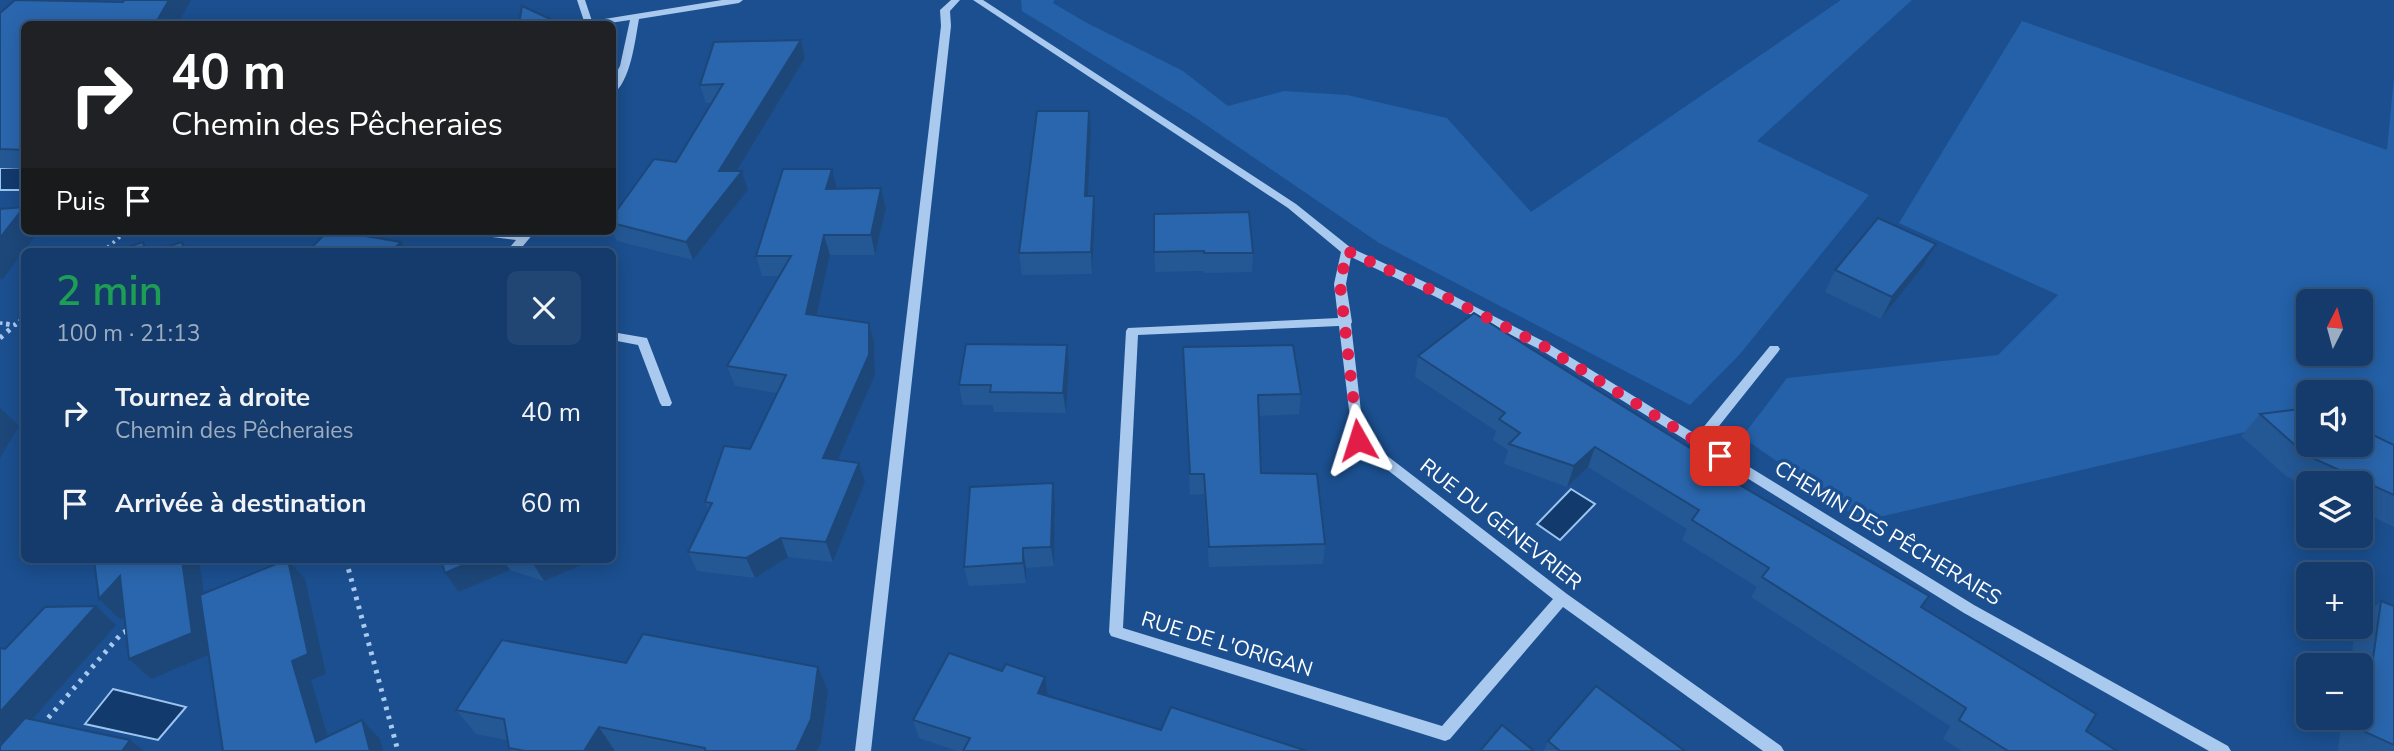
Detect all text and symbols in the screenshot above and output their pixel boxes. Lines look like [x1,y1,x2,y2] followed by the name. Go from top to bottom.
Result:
[171,39,286,106] text: 40 m
[56,49,147,140] icon: right
[171,103,503,146] text: Chemin des Pêcheraies
[119,182,157,220] icon: arrive
[56,184,105,219] text: Puis
[56,263,163,320] text: 2 min
[507,271,581,345] button: close
[2296,289,2373,366] north arrow
[2296,289,2373,730] map controls
[56,318,201,349] text: 100 m · 21:13
[115,380,310,415] text: Tournez à droite
[2296,380,2373,457] button: sound
[56,394,94,432] icon: right
[521,395,581,430] text: 40 m
[1321,403,1395,477] position arrow
[115,415,354,446] text: Chemin des Pêcheraies
[1690,426,1750,486] pin
[1701,437,1739,475] icon: arrive
[1414,452,1588,596] street label: RUE DU GENEVRIER
[1769,454,2007,612] street label: CHEMIN DES PÊCHERAIES
[2296,471,2373,548] button: layers
[56,485,94,523] icon: arrive
[115,486,366,521] text: Arrivée à destination
[521,486,581,521] text: 60 m
[2296,562,2373,639] button: +
[1138,605,1316,683] street label: RUE DE L'ORIGAN
[2296,653,2373,730] button: −

